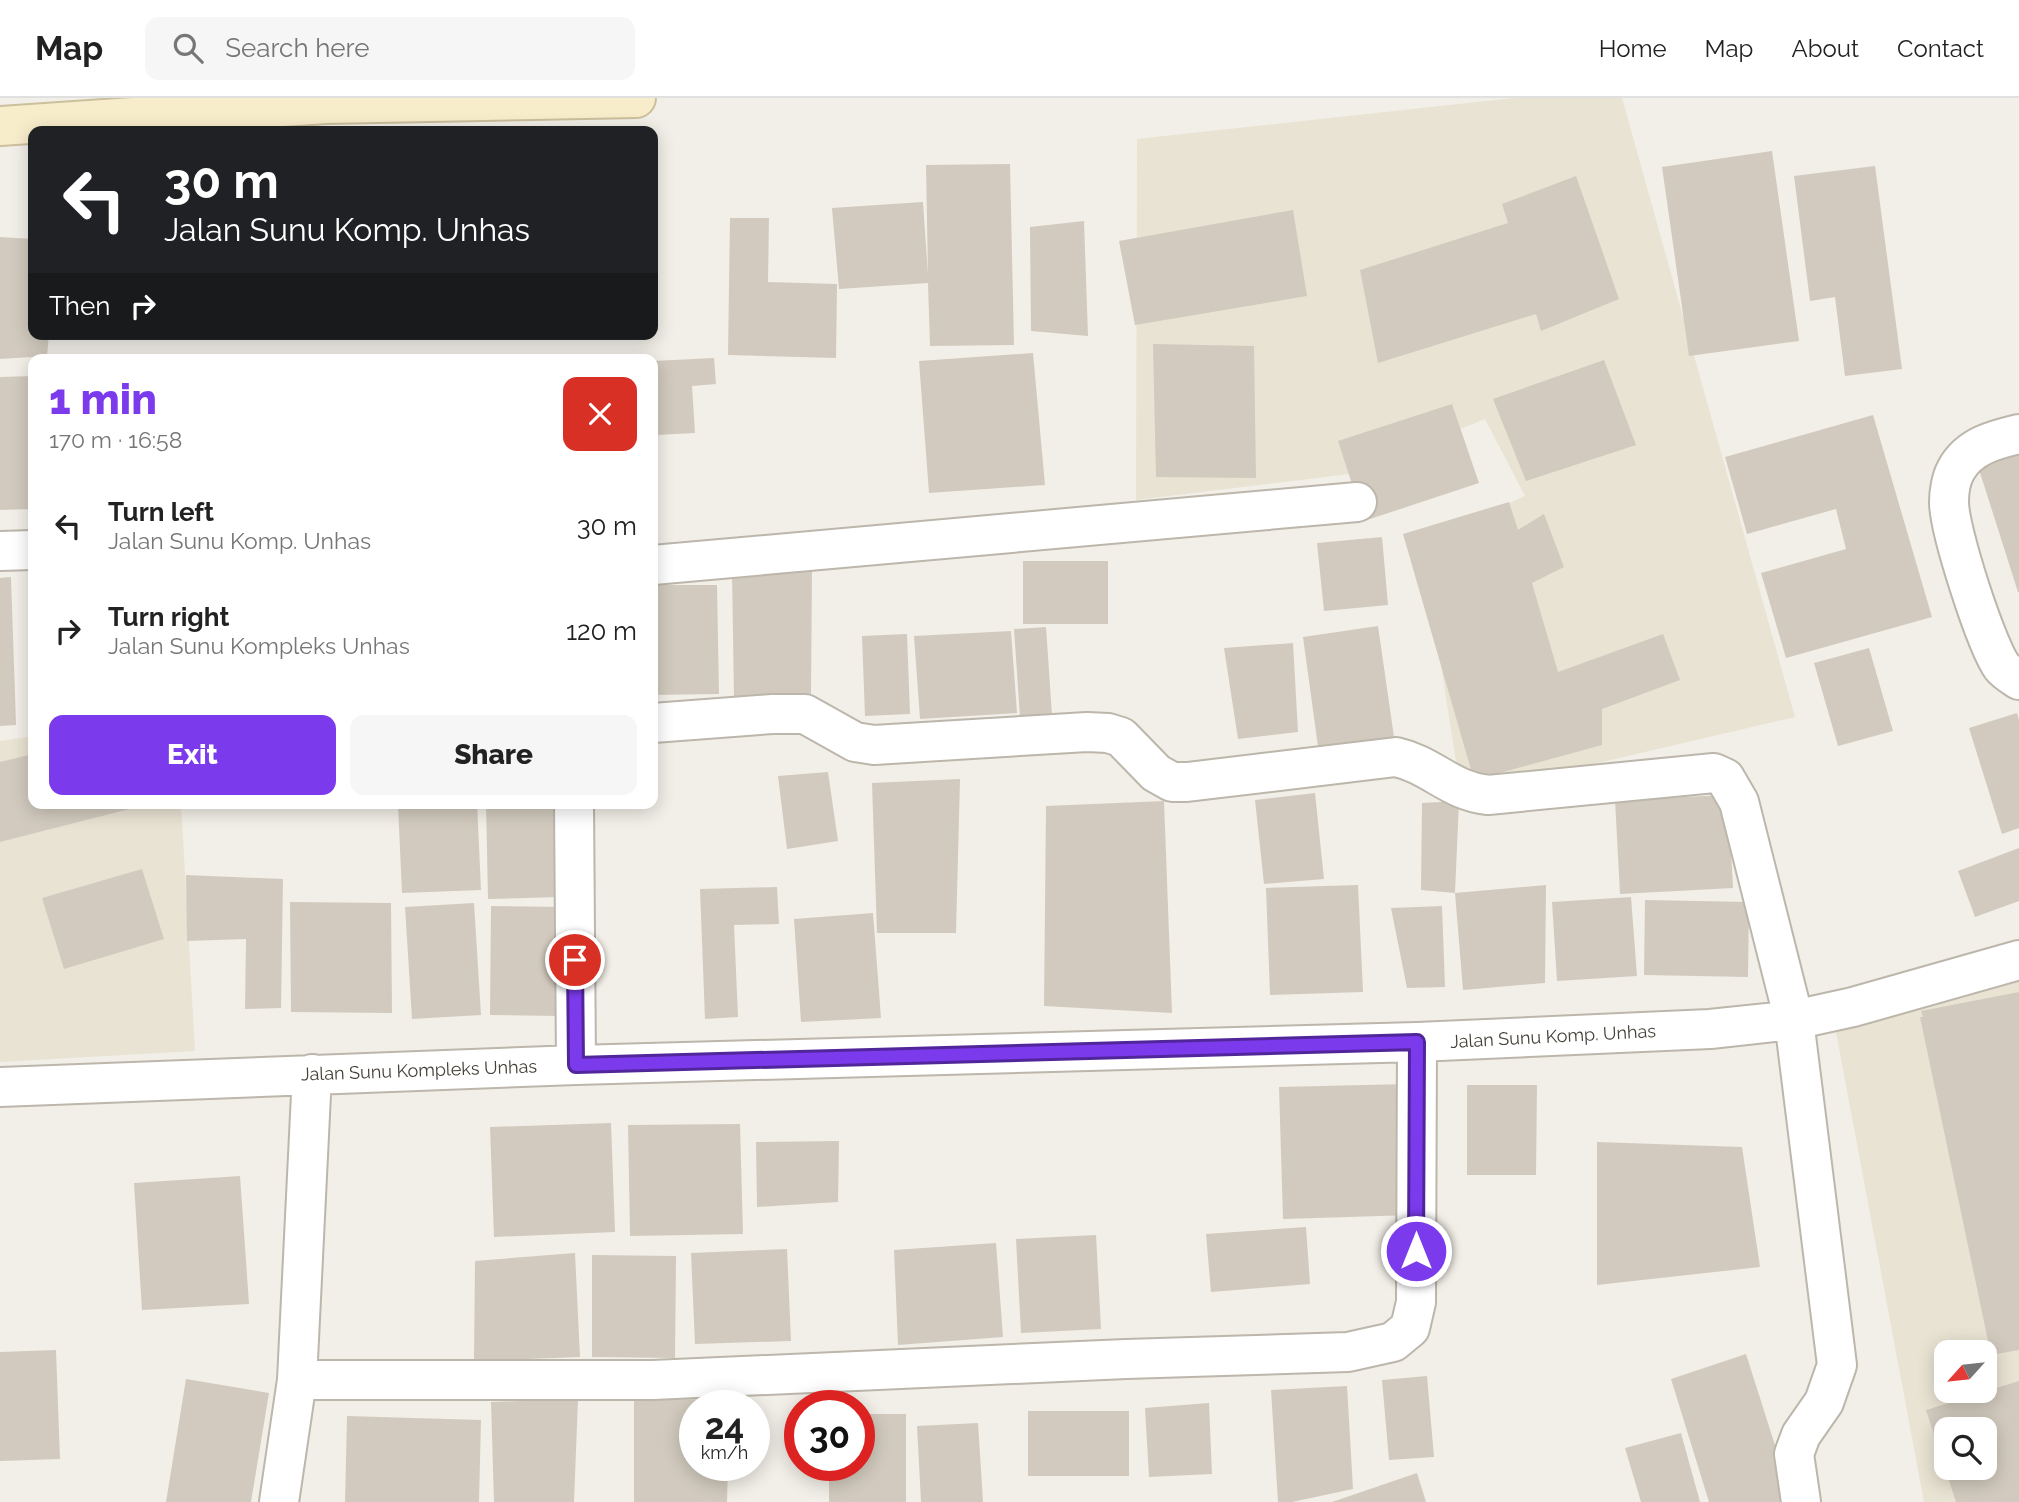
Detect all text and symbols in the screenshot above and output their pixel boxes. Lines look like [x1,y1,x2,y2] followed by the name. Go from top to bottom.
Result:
[145,17,635,80] search box
[35,29,103,68] text: Map
[169,29,207,67] icon: search
[225,33,370,63] text: Search here
[1599,34,1667,63] text: Home
[1705,34,1753,63] text: Map
[1791,34,1859,63] text: About
[1897,34,1984,63] text: Contact
[164,152,279,209] text: 30 m
[49,154,140,245] icon: left
[164,211,530,248] text: Jalan Sunu Komp. Unhas
[124,287,162,325] icon: right
[49,291,110,321] text: Then
[49,375,157,424] text: 1 min
[563,377,637,451] button: close
[49,426,182,453] text: 170 m · 16:58
[108,497,214,527] text: Turn left
[49,507,87,545] icon: left
[577,511,637,541] text: 30 m
[108,527,371,554] text: Jalan Sunu Komp. Unhas
[108,602,229,632] text: Turn right
[49,612,87,650] icon: right
[566,616,637,646] text: 120 m
[108,632,410,659] text: Jalan Sunu Kompleks Unhas
[49,715,336,795] button: Exit
[350,715,637,795] button: Share
[545,930,605,990] pin
[556,941,594,979] icon: arrive
[1450,1020,1657,1052] street label: Jalan Sunu Komp. Unhas
[301,1055,538,1085] street label: Jalan Sunu Kompleks Unhas
[1379,1214,1453,1288] position arrow
[1934,1340,1997,1404] north arrow
[1934,1340,1997,1480] map controls
[784,1390,875,1481] speed limit sign: 30
[705,1406,744,1447] text: 24
[1934,1417,1997,1480] button: search
[701,1442,748,1463] text: km/h

